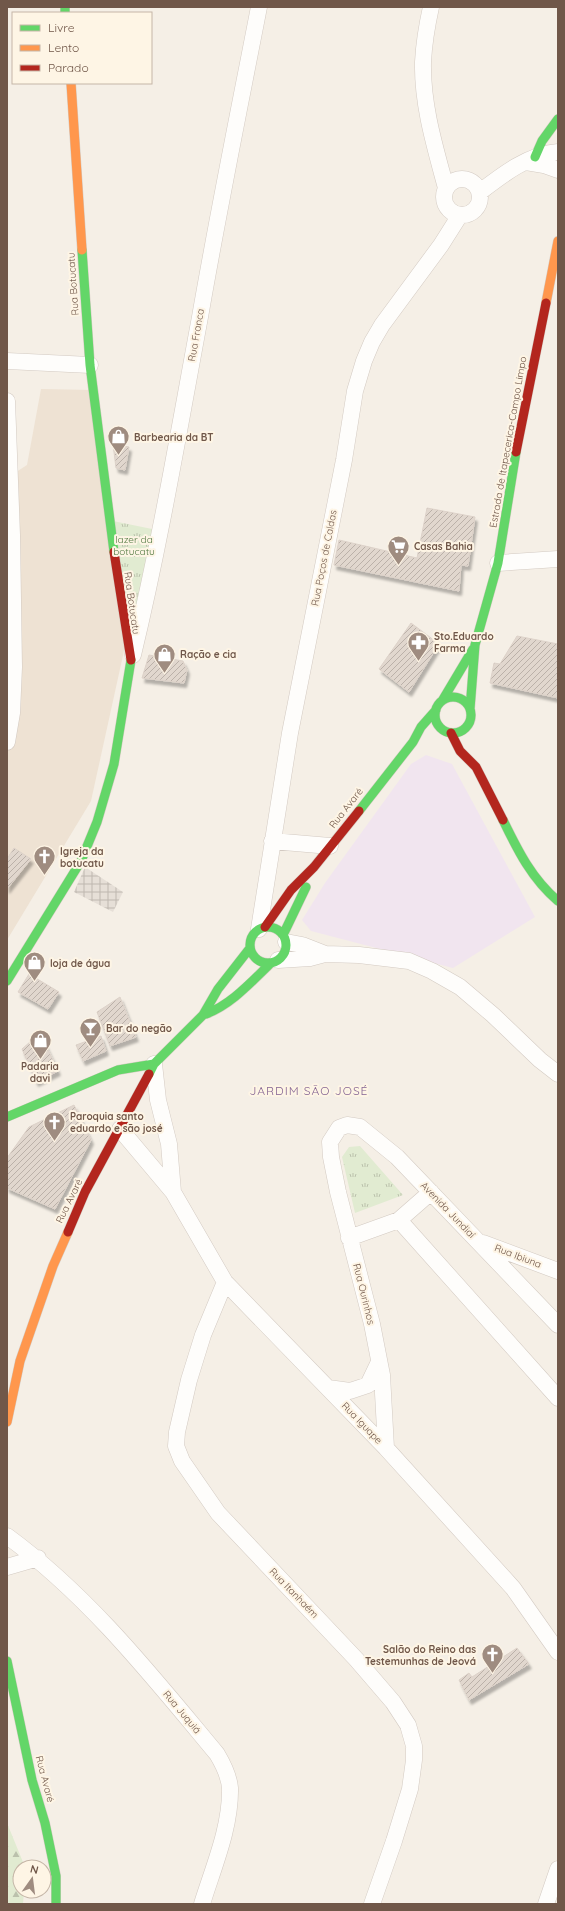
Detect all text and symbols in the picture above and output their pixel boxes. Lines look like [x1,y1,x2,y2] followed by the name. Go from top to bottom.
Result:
[12,12,152,84] legend
[48,20,75,35] text: Livre
[48,40,79,55] text: Lento
[48,60,89,75] text: Parado
[64,252,82,316] street label: Rua Botucatu
[185,308,207,362] street label: Rua Franca
[487,355,529,529] street label: Estrada de Itapecerica-Campo Limpo
[105,424,131,457] shop icon: Barbearia da BT
[134,431,213,444] place label: Barbearia da BT
[308,509,340,607] street label: Rua Poços de Caldas
[113,533,155,558] park label: lazer da botucatu
[385,533,411,566] supermarket icon: Casas Bahia
[414,540,473,553] place label: Casas Bahia
[121,571,143,635] street label: Rua Botucatu
[405,629,431,662] pharmacy icon: Sto.Eduardo Farma
[434,630,494,655] place label: Sto.Eduardo Farma
[152,641,178,674] shop icon: Ração e cia
[180,648,236,661] place label: Ração e cia
[326,785,366,831] street label: Rua Avaré
[32,844,58,877] church icon: Igreja da botucatu
[60,845,104,870] place label: Igreja da botucatu
[21,950,47,983] shop icon: loja de água
[50,957,110,970] place label: loja de água
[78,1015,104,1048] bar icon: Bar do negão
[106,1022,172,1035] place label: Bar do negão
[27,1027,53,1060] shop icon: Padaria davi
[21,1060,59,1085] place label: Padaria davi
[250,1083,368,1098] district label: JARDIM SÃO JOSÉ
[41,1109,67,1142] church icon: Paroquia santo eduardo e são josé
[70,1110,163,1135] place label: Paroquia santo eduardo e são josé
[53,1176,85,1225] street label: Rua Avaré
[418,1179,479,1242] street label: Avenida Jundiaí
[493,1241,543,1271] street label: Rua Ibiuna
[350,1262,378,1326] street label: Rua Ourinhos
[339,1399,385,1447] street label: Rua Iguape
[267,1565,321,1621] street label: Rua Itanhaém
[479,1642,505,1675] church icon: Salão do Reino das Testemunhas de Jeová
[365,1643,476,1668] place label: Salão do Reino das Testemunhas de Jeová
[160,1688,204,1736] street label: Rua Juquiá
[33,1754,58,1804] street label: Rua Avaré
[12,1859,52,1899] north arrow
[29,1862,40,1877] text: N

